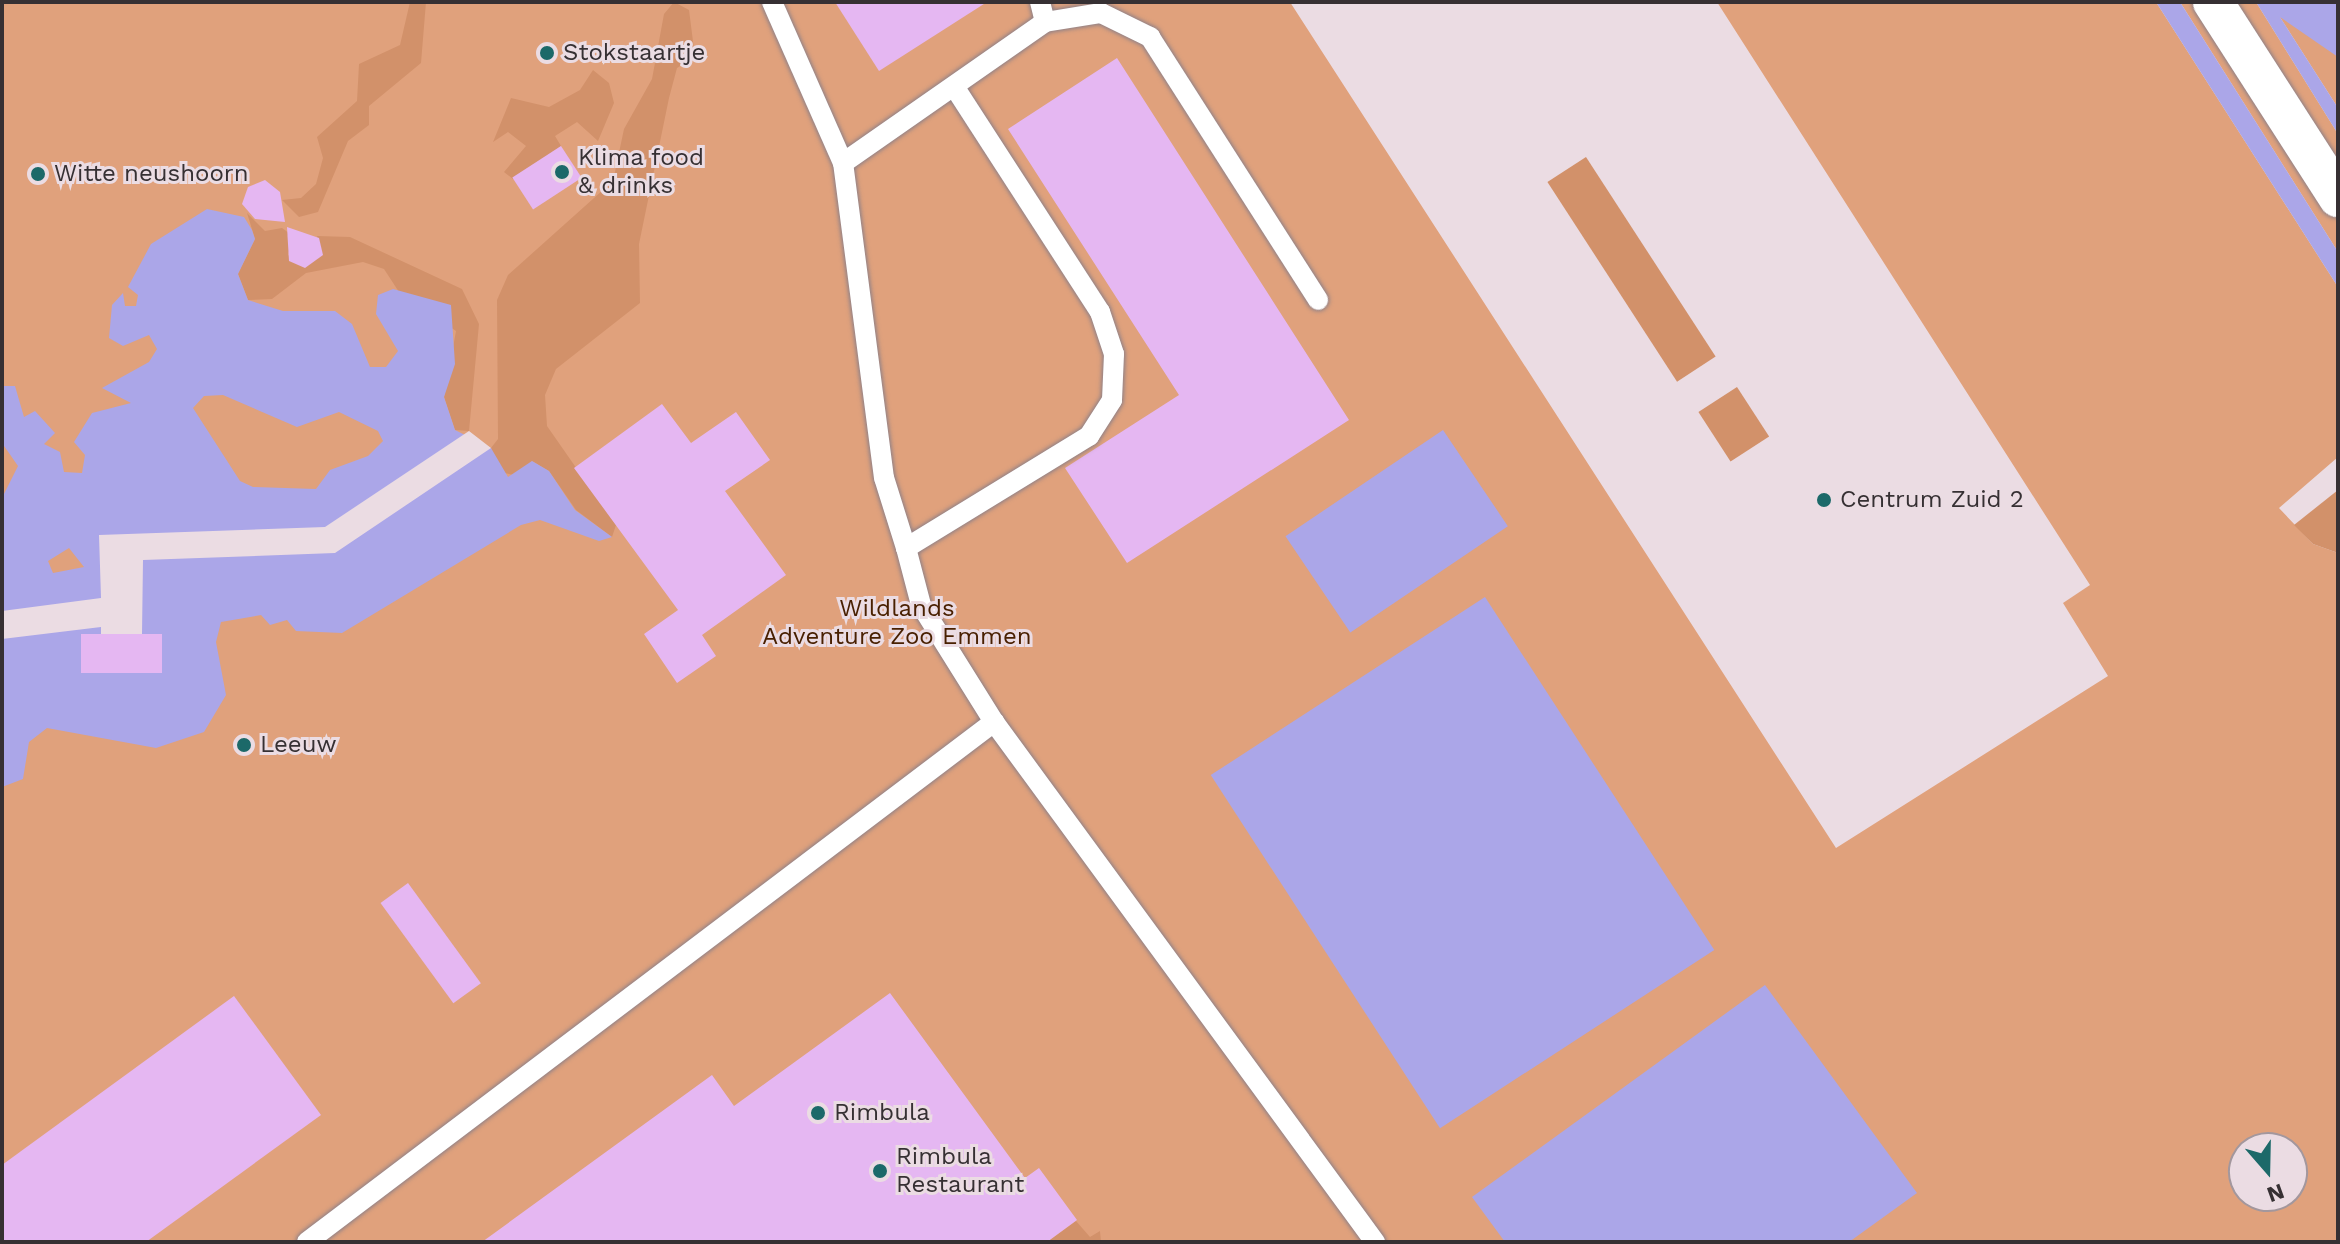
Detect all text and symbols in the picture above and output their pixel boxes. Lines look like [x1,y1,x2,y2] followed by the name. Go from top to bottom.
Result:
[563,39,705,67] place label: Stokstaartje
[538,44,556,62] marker: Stokstaartje
[578,144,705,200] place label: Klima food & drinks
[54,160,249,188] place label: Witte neushoorn
[553,163,571,181] marker: Klima food & drinks
[29,165,47,183] marker: Witte neushoorn
[1840,486,2024,514] place label: Centrum Zuid 2
[1815,491,1833,509] marker: Centrum Zuid 2
[762,595,1032,651] park label: Wildlands Adventure Zoo Emmen
[260,731,337,759] place label: Leeuw
[235,736,253,754] marker: Leeuw
[834,1099,930,1127] place label: Rimbula
[809,1104,827,1122] marker: Rimbula
[2228,1132,2308,1212] north arrow
[896,1143,1024,1199] place label: Rimbula Restaurant
[871,1162,889,1180] marker: Rimbula Restaurant
[2264,1179,2288,1208] text: N

